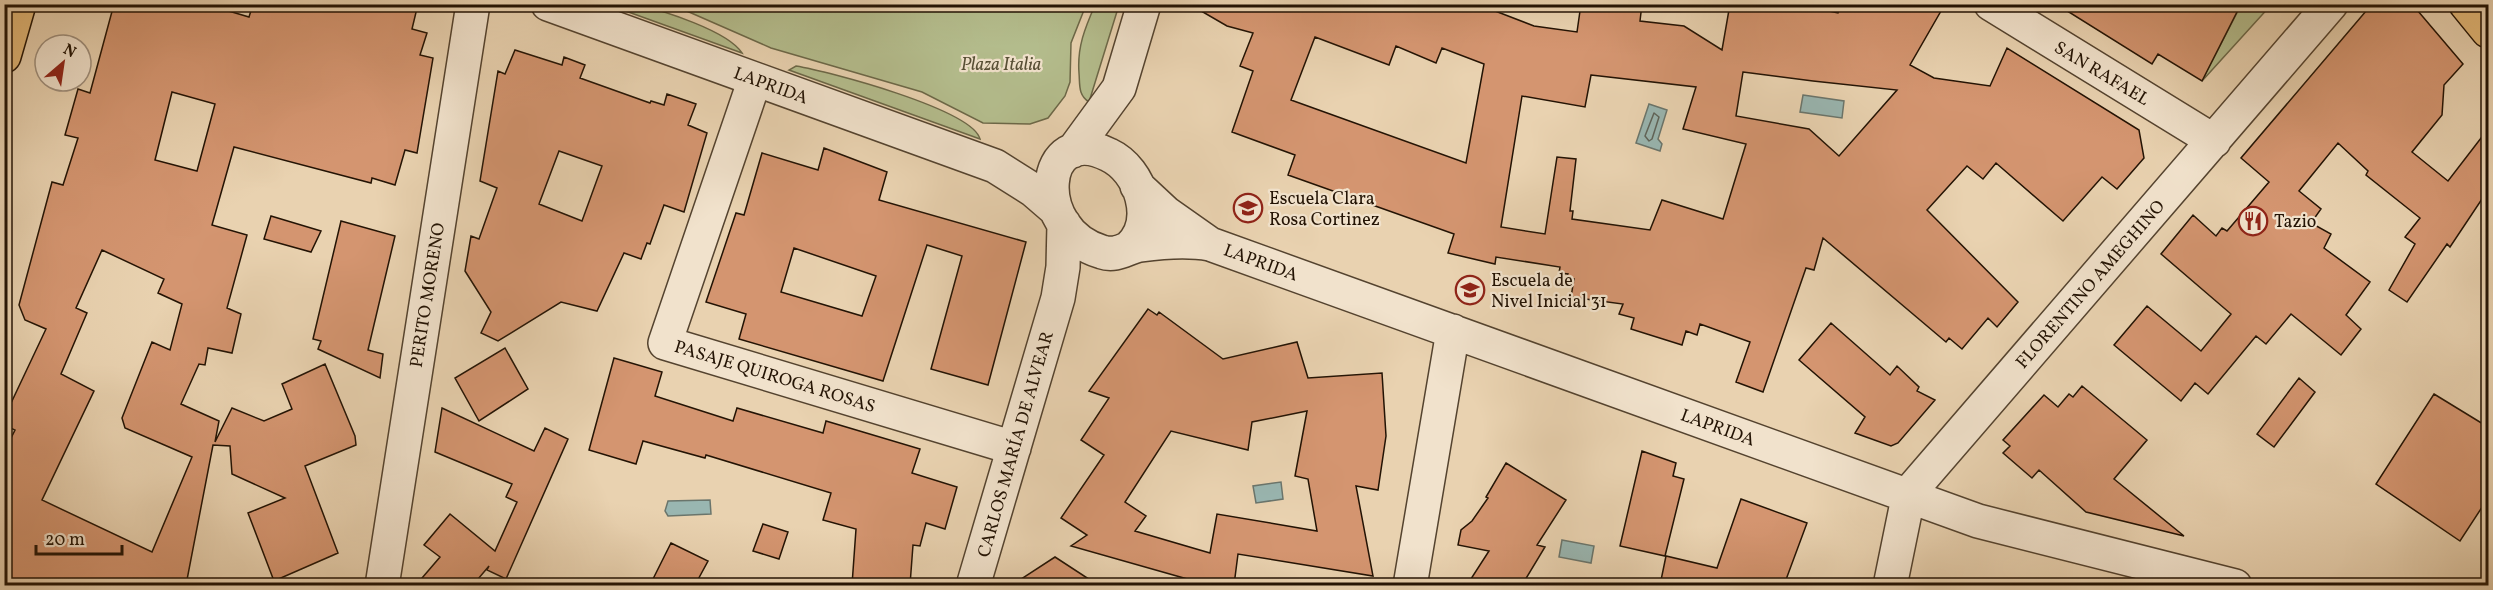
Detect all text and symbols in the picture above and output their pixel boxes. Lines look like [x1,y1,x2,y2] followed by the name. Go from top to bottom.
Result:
[33,33,93,93] north arrow
[2049,36,2154,113] street label: SAN RAFAEL
[59,39,80,64] text: N
[961,53,1041,78] park label: Plaza Italia
[730,61,811,111] street label: LAPRIDA
[1269,187,1380,233] place label: Escuela Clara Rosa Cortinez
[1232,192,1264,224] school or university icon: Escuela Clara Rosa Cortinez
[2011,195,2171,375] street label: FLORENTINO AMEGHINO
[2237,205,2269,237] restaurant icon: Tazio
[2274,210,2316,235] place label: Tazio
[405,221,452,369] street label: PERITO MORENO
[1220,238,1301,288] street label: LAPRIDA
[1491,269,1607,315] place label: Escuela de Nivel Inicial 31
[1454,274,1486,306] school or university icon: Escuela de Nivel Inicial 31
[972,328,1061,560] street label: CARLOS MARÍA DE ALVEAR
[671,335,878,420] street label: PASAJE QUIROGA ROSAS
[1677,403,1758,453] street label: LAPRIDA
[36,518,122,556] scale bar
[45,528,85,553] text: 20 m

